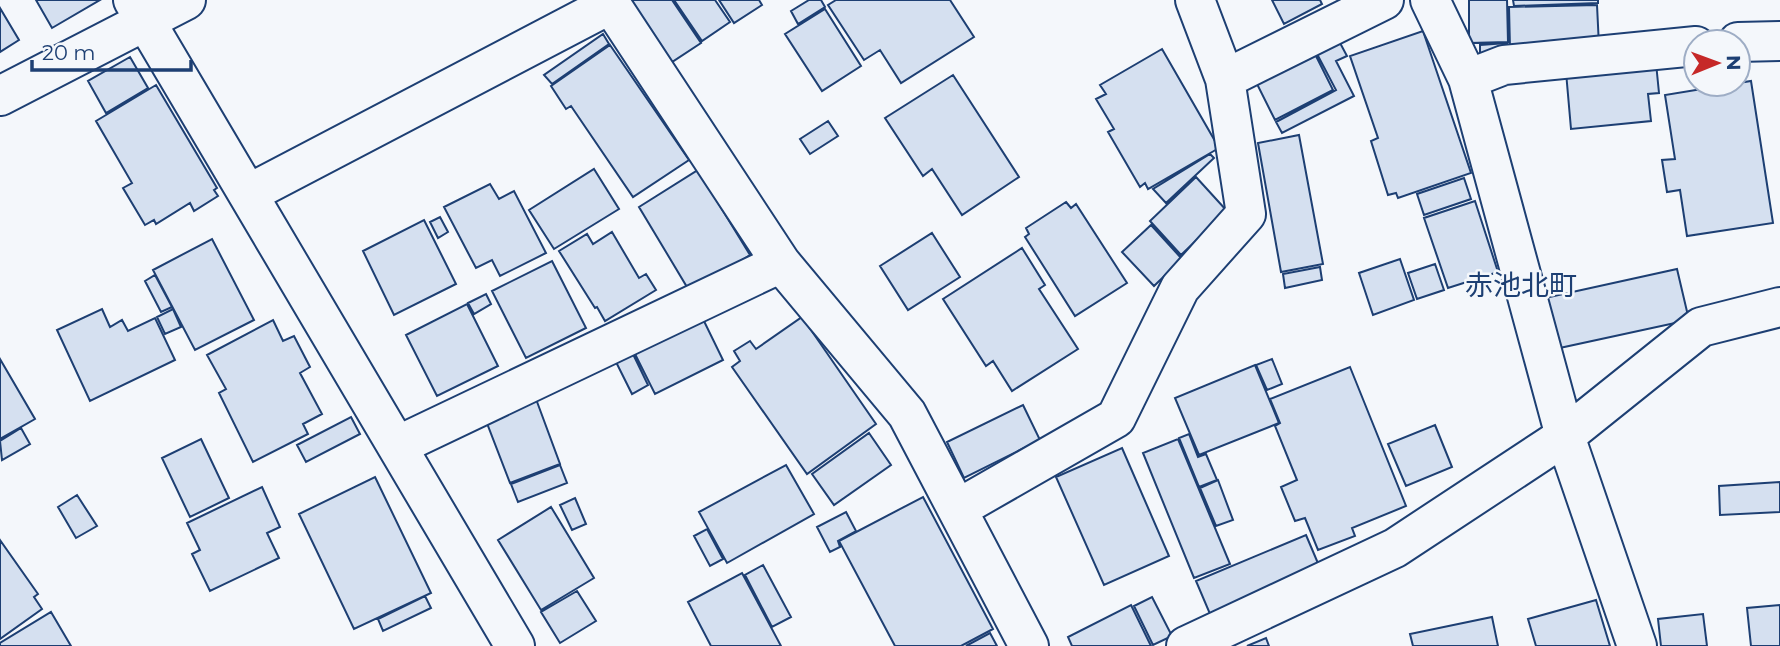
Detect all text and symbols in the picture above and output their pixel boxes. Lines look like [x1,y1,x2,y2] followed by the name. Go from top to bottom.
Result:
[32,28,191,72] scale bar
[1682,28,1752,98] north arrow
[42,40,96,65] text: 20 m
[1722,55,1745,71] text: N
[1465,268,1577,302] district label: 赤池北町

